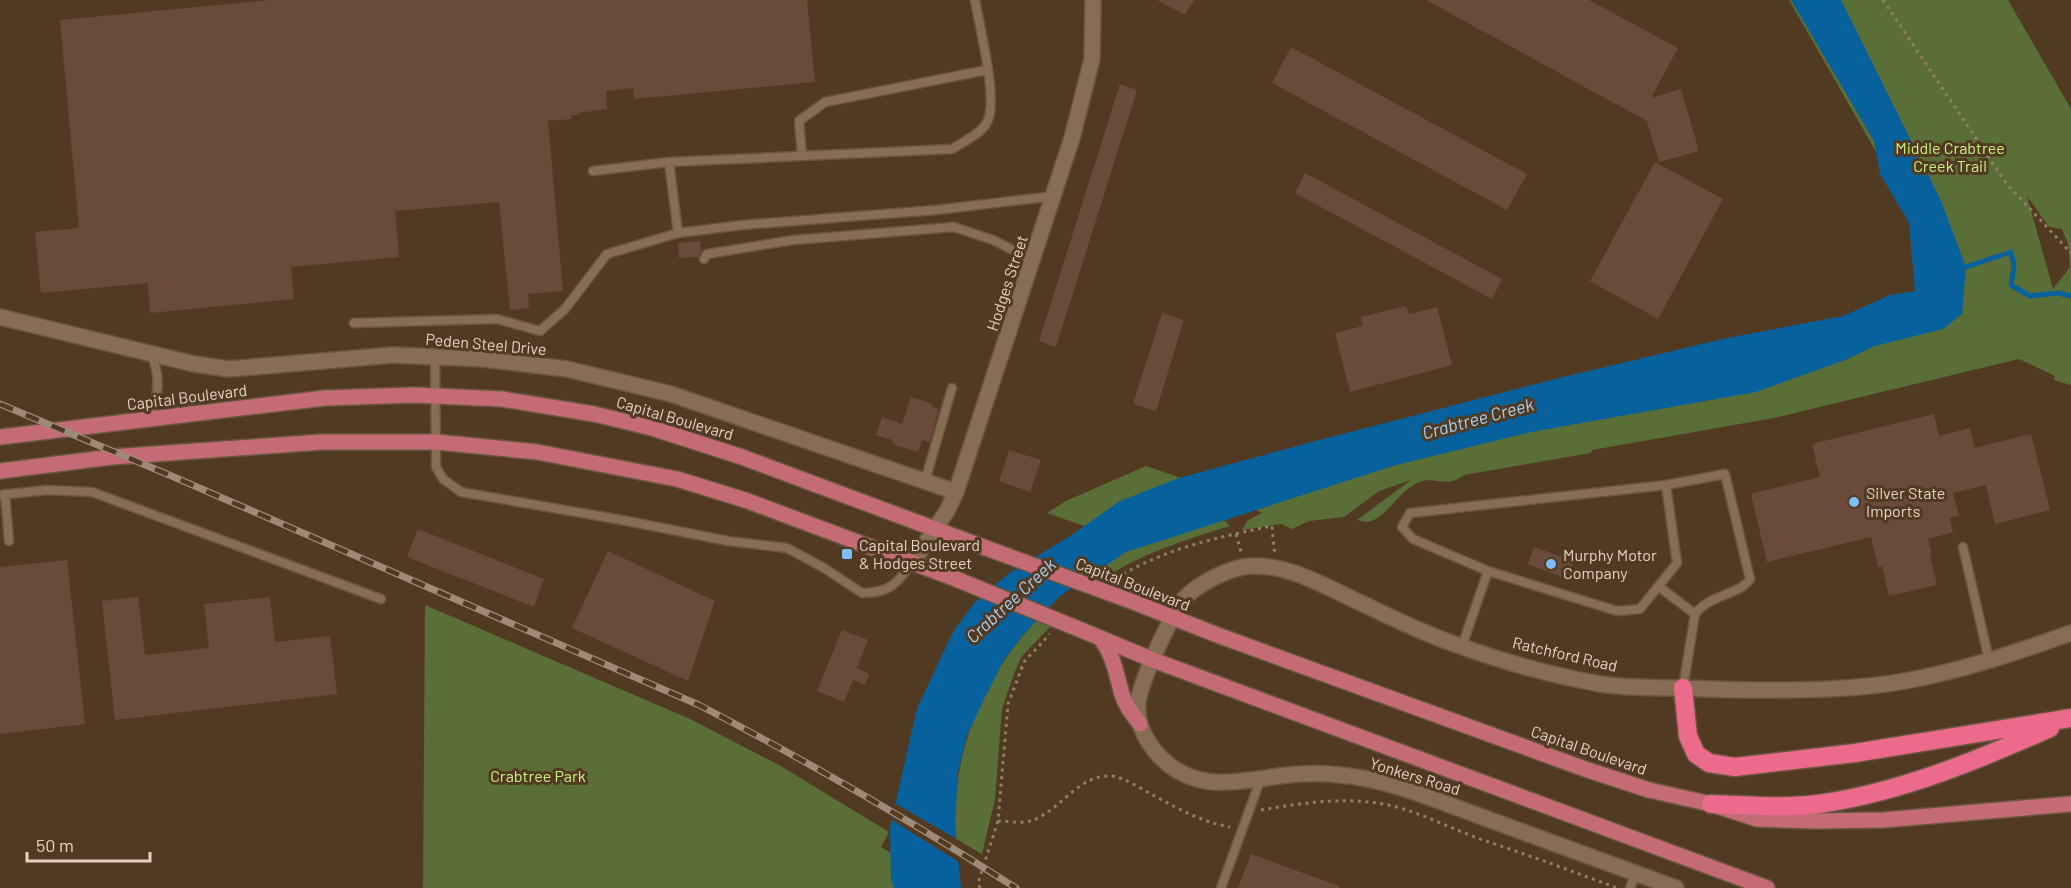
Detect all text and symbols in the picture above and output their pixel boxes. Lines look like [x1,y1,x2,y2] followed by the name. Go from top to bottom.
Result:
[1895,138,2005,175] park label: Middle Crabtree Creek Trail
[982,233,1031,333] street label: Hodges Street
[425,329,547,358] street label: Peden Steel Drive
[126,380,248,413] street label: Capital Boulevard
[614,392,736,443] street label: Capital Boulevard
[1419,392,1536,444] water label: Crabtree Creek
[1866,483,1945,520] place label: Silver State Imports
[1847,495,1861,509] marker: Silver State Imports
[859,535,980,572] place label: Capital Boulevard & Hodges Street
[1563,545,1657,582] place label: Murphy Motor Company
[840,547,854,561] marker: Capital Boulevard & Hodges Street
[961,553,1060,647] water label: Crabtree Creek
[1073,553,1193,614] street label: Capital Boulevard
[1544,557,1558,571] marker: Murphy Motor Company
[1511,632,1619,675] street label: Ratchford Road
[1529,721,1649,778] street label: Capital Boulevard
[1368,753,1463,798] street label: Yonkers Road
[490,766,586,785] park label: Crabtree Park
[27,825,150,863] scale bar
[36,834,74,856] text: 50 m

